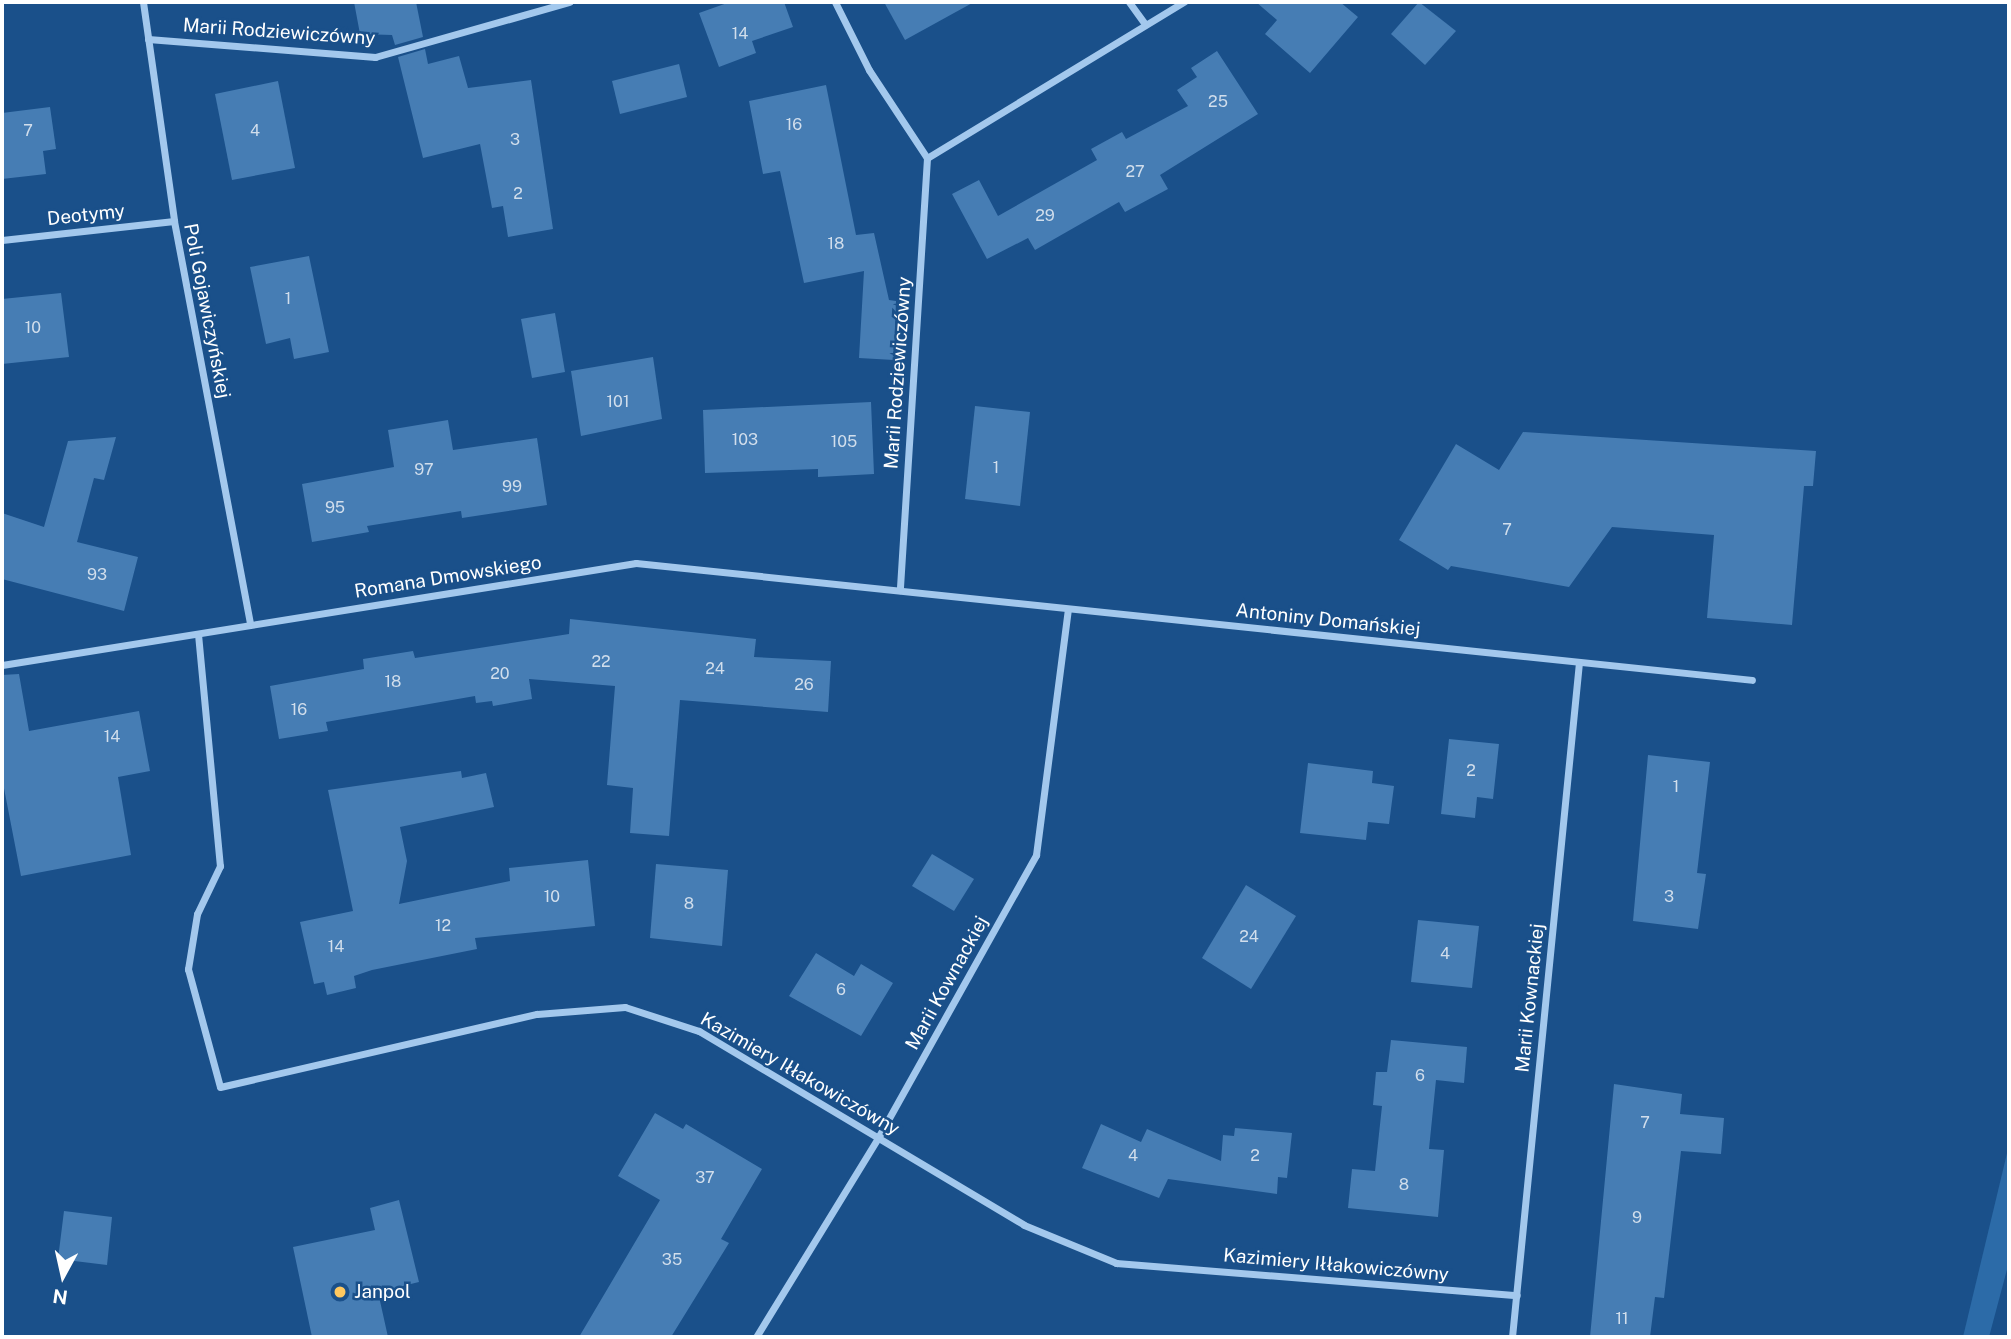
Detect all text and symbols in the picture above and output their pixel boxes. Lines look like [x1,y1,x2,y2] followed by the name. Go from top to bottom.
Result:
[182,14,376,50] street label: Marii Rodziewiczówny
[732,24,748,44] house number: 14
[1208,92,1228,112] house number: 25
[786,115,802,135] house number: 16
[23,121,33,141] house number: 7
[250,121,260,141] house number: 4
[510,130,520,150] house number: 3
[1125,162,1145,182] house number: 27
[513,184,523,204] house number: 2
[46,200,126,230] street label: Deotymy
[1035,206,1055,226] house number: 29
[179,222,235,400] street label: Poli Gojawiczyńskiej
[828,234,844,254] house number: 18
[880,276,916,470] street label: Marii Rodziewiczówny
[285,289,291,309] house number: 1
[25,318,41,338] house number: 10
[607,392,629,412] house number: 101
[732,430,758,450] house number: 103
[831,432,857,452] house number: 105
[993,458,999,478] house number: 1
[414,460,434,480] house number: 97
[502,477,522,497] house number: 99
[325,498,345,518] house number: 95
[1502,520,1512,540] house number: 7
[353,551,543,603] street label: Romana Dmowskiego
[87,565,107,585] house number: 93
[1235,599,1421,641] street label: Antoniny Domańskiej
[591,652,611,672] house number: 22
[705,659,725,679] house number: 24
[490,664,510,684] house number: 20
[385,672,401,692] house number: 18
[794,675,814,695] house number: 26
[291,700,307,720] house number: 16
[104,727,120,747] house number: 14
[1466,761,1476,781] house number: 2
[1673,777,1679,797] house number: 1
[544,887,560,907] house number: 10
[1664,887,1674,907] house number: 3
[684,894,694,914] house number: 8
[901,912,993,1054] street label: Marii Kownackiej
[435,916,451,936] house number: 12
[1511,922,1549,1074] street label: Marii Kownackiej
[1239,927,1259,947] house number: 24
[328,937,344,957] house number: 14
[1440,944,1450,964] house number: 4
[836,980,846,1000] house number: 6
[696,1008,904,1140] street label: Kazimiery Iłłakowiczówny
[1415,1066,1425,1086] house number: 6
[1640,1113,1650,1133] house number: 7
[1128,1146,1138,1166] house number: 4
[1250,1146,1260,1166] house number: 2
[695,1168,715,1188] house number: 37
[1399,1175,1409,1195] house number: 8
[1632,1208,1642,1228] house number: 9
[28,1241,98,1311] north arrow
[1222,1244,1450,1286] street label: Kazimiery Iłłakowiczówny
[662,1250,682,1270] house number: 35
[354,1281,411,1303] place label: Janpol
[332,1284,348,1300] marker: Janpol
[51,1285,69,1309] text: N
[1615,1309,1629,1329] house number: 11

